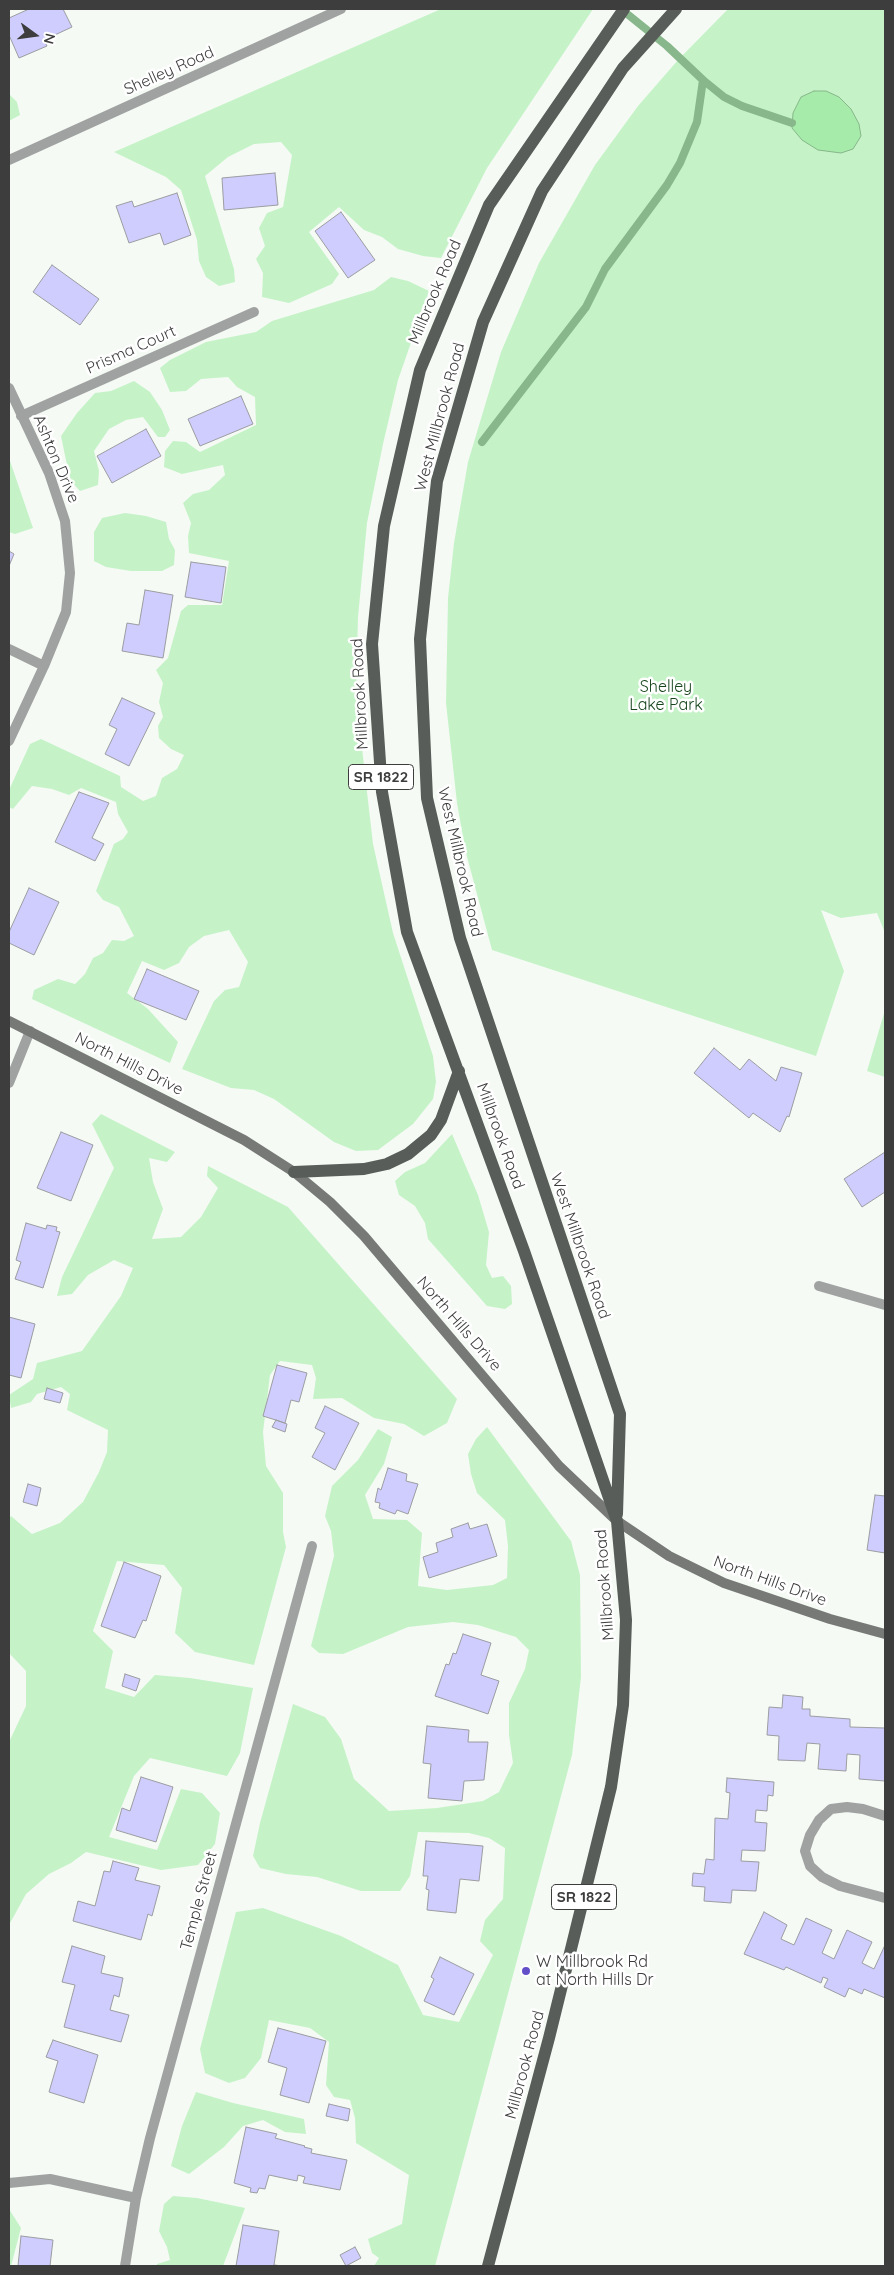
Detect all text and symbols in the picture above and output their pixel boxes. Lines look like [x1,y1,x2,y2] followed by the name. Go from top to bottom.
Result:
[10,10,60,60] north arrow
[40,31,60,46] text: N
[121,43,217,99] street label: Shelley Road
[404,237,466,347] street label: Millbrook Road
[83,322,179,378] street label: Prisma Court
[411,341,469,493] street label: West Millbrook Road
[29,412,83,506] street label: Ashton Drive
[347,638,373,750] street label: Millbrook Road
[629,677,703,715] park label: Shelley Lake Park
[348,764,414,790] road number: SR 1822
[433,785,487,939] street label: West Millbrook Road
[72,1028,186,1100] street label: North Hills Drive
[472,1080,528,1192] street label: Millbrook Road
[546,1171,614,1321] street label: West Millbrook Road
[413,1273,505,1375] street label: North Hills Drive
[592,1529,618,1641] street label: Millbrook Road
[711,1552,829,1610] street label: North Hills Drive
[177,1849,221,1953] street label: Temple Street
[552,1884,616,1910] road number: SR 1822
[536,1952,654,1990] place label: W Millbrook Rd at North Hills Dr
[520,1965,532,1977] marker: W Millbrook Rd at North Hills Dr
[501,2009,549,2121] street label: Millbrook Road

